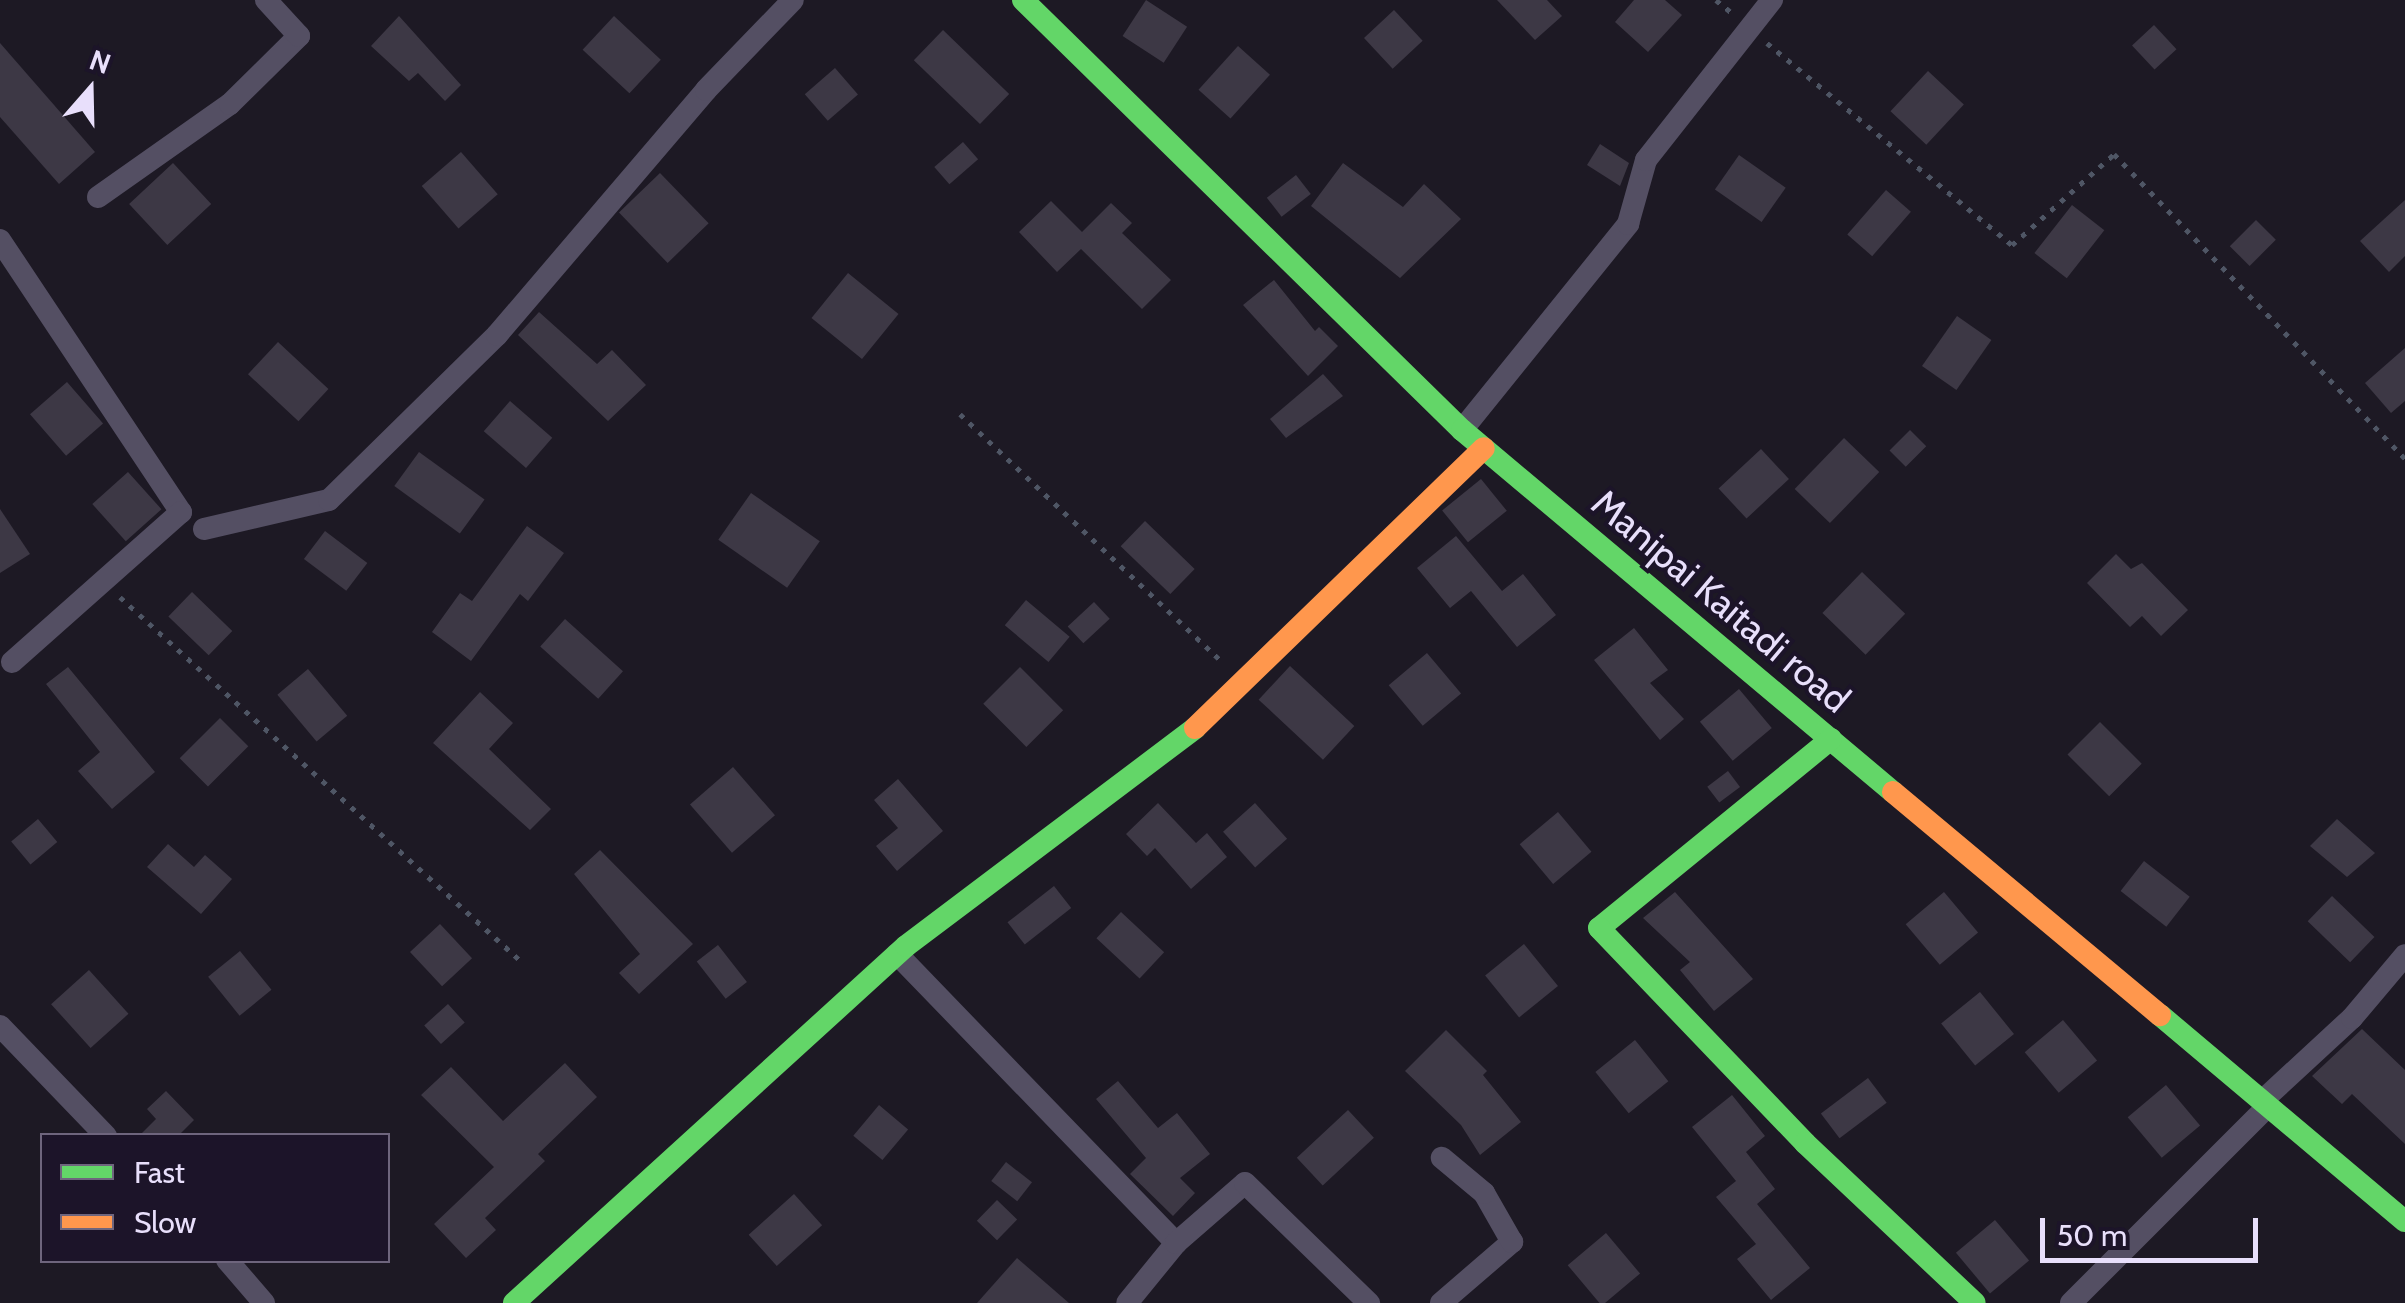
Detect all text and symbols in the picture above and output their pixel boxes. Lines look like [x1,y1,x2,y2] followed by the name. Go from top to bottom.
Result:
[40,40,140,140] north arrow
[85,42,115,81] text: N
[1583,480,1859,722] street label: Manipai Kaitadi road
[40,1133,390,1263] legend
[134,1154,185,1191] text: Fast
[2045,1198,2262,1260] scale bar
[134,1204,196,1241] text: Slow
[2057,1217,2127,1254] text: 50 m

